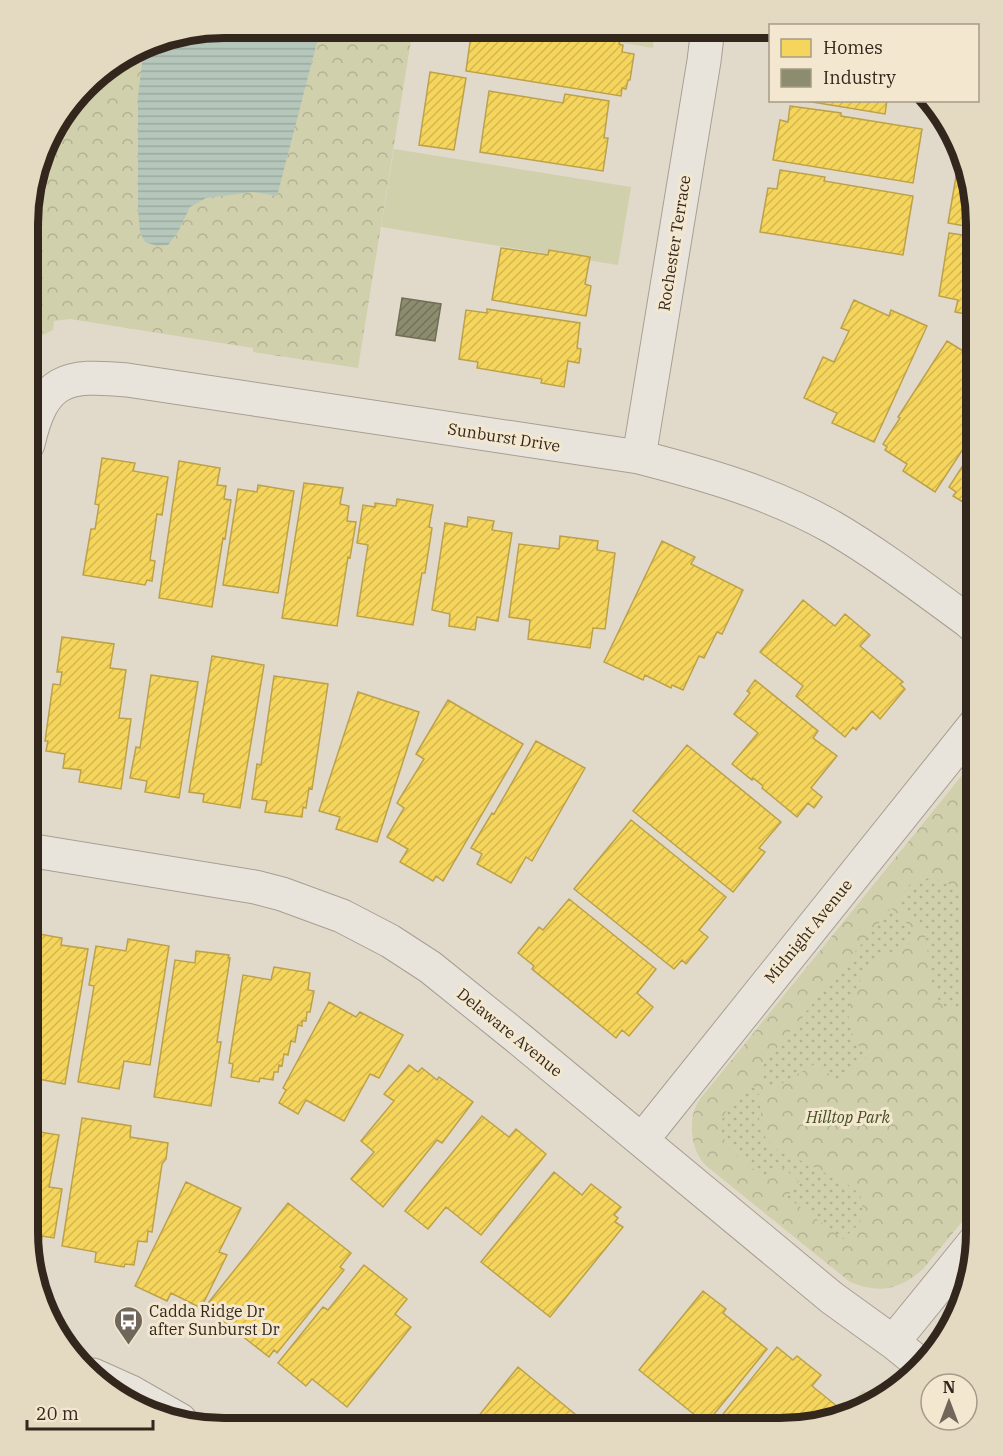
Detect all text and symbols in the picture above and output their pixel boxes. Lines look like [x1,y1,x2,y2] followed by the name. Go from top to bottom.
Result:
[769,24,979,102] legend
[823,36,883,59] text: Homes
[823,66,896,89] text: Industry
[653,174,695,312] street label: Rochester Terrace
[446,418,562,456] street label: Sunburst Drive
[760,875,856,987] street label: Midnight Avenue
[453,983,567,1081] street label: Delaware Avenue
[805,1107,891,1127] park label: Hilltop Park
[149,1301,280,1339] place label: Cadda Ridge Dr after Sunburst Dr
[112,1304,144,1346] bus stop icon: Cadda Ridge Dr after Sunburst Dr
[919,1372,979,1432] north arrow
[943,1377,955,1397] text: N
[27,1393,153,1431] scale bar
[36,1402,79,1425] text: 20 m

